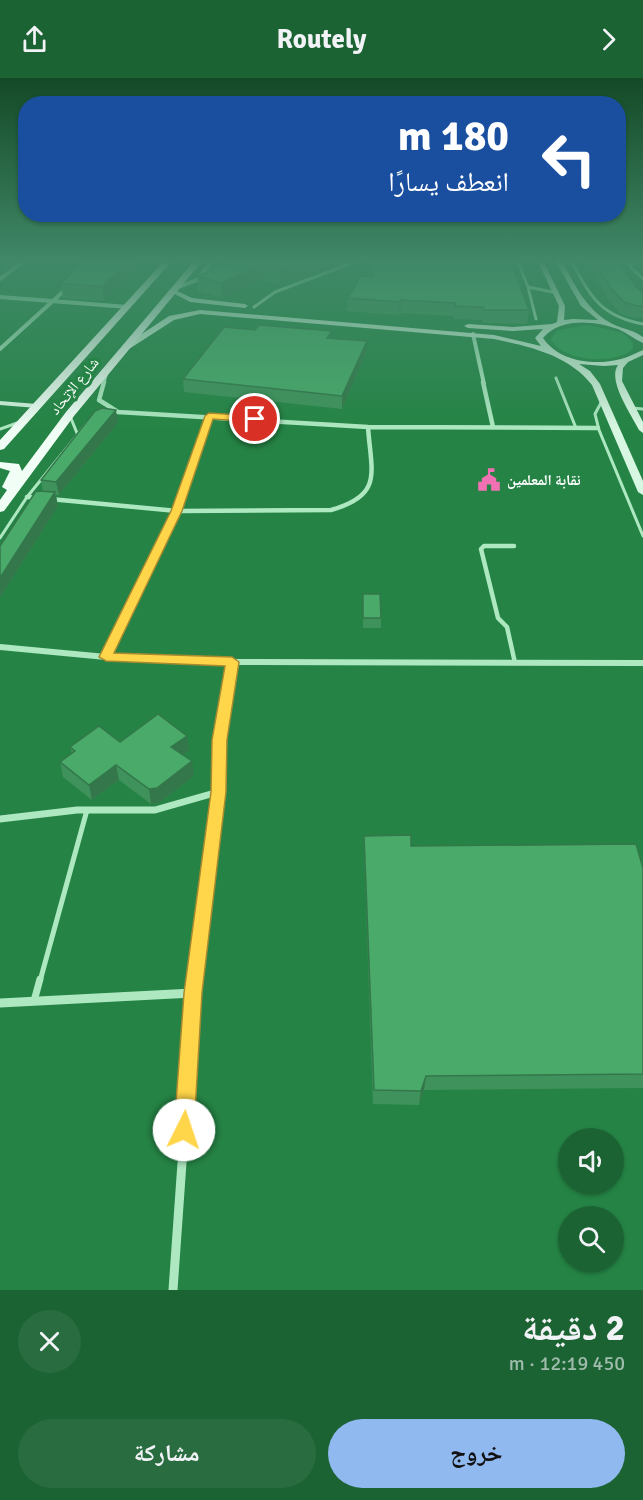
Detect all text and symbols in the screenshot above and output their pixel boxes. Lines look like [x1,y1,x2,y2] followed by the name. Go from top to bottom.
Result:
[18,23,51,56] icon: share
[277,23,366,56] text: Routely
[592,23,625,56] icon: forward
[398,111,509,162] text: 180 m
[530,120,608,198] icon: left
[388,166,509,199] text: انعطف يسارًا
[46,354,103,419] street label: شارع الإتحاد
[229,393,280,444] pin
[238,402,271,435] icon: arrive
[476,467,502,493] public building icon: نقابة المعلمين
[507,471,581,489] place label: نقابة المعلمين
[152,1098,216,1162] position arrow
[558,1128,624,1272] map controls
[558,1128,624,1194] button: sound
[558,1206,624,1272] button: search
[522,1306,625,1351] text: 2 دقيقة
[18,1310,81,1373] button: close
[509,1351,625,1376] text: 450 m · 12:19
[18,1419,316,1488] button: مشاركة
[328,1419,625,1488] button: خروج

